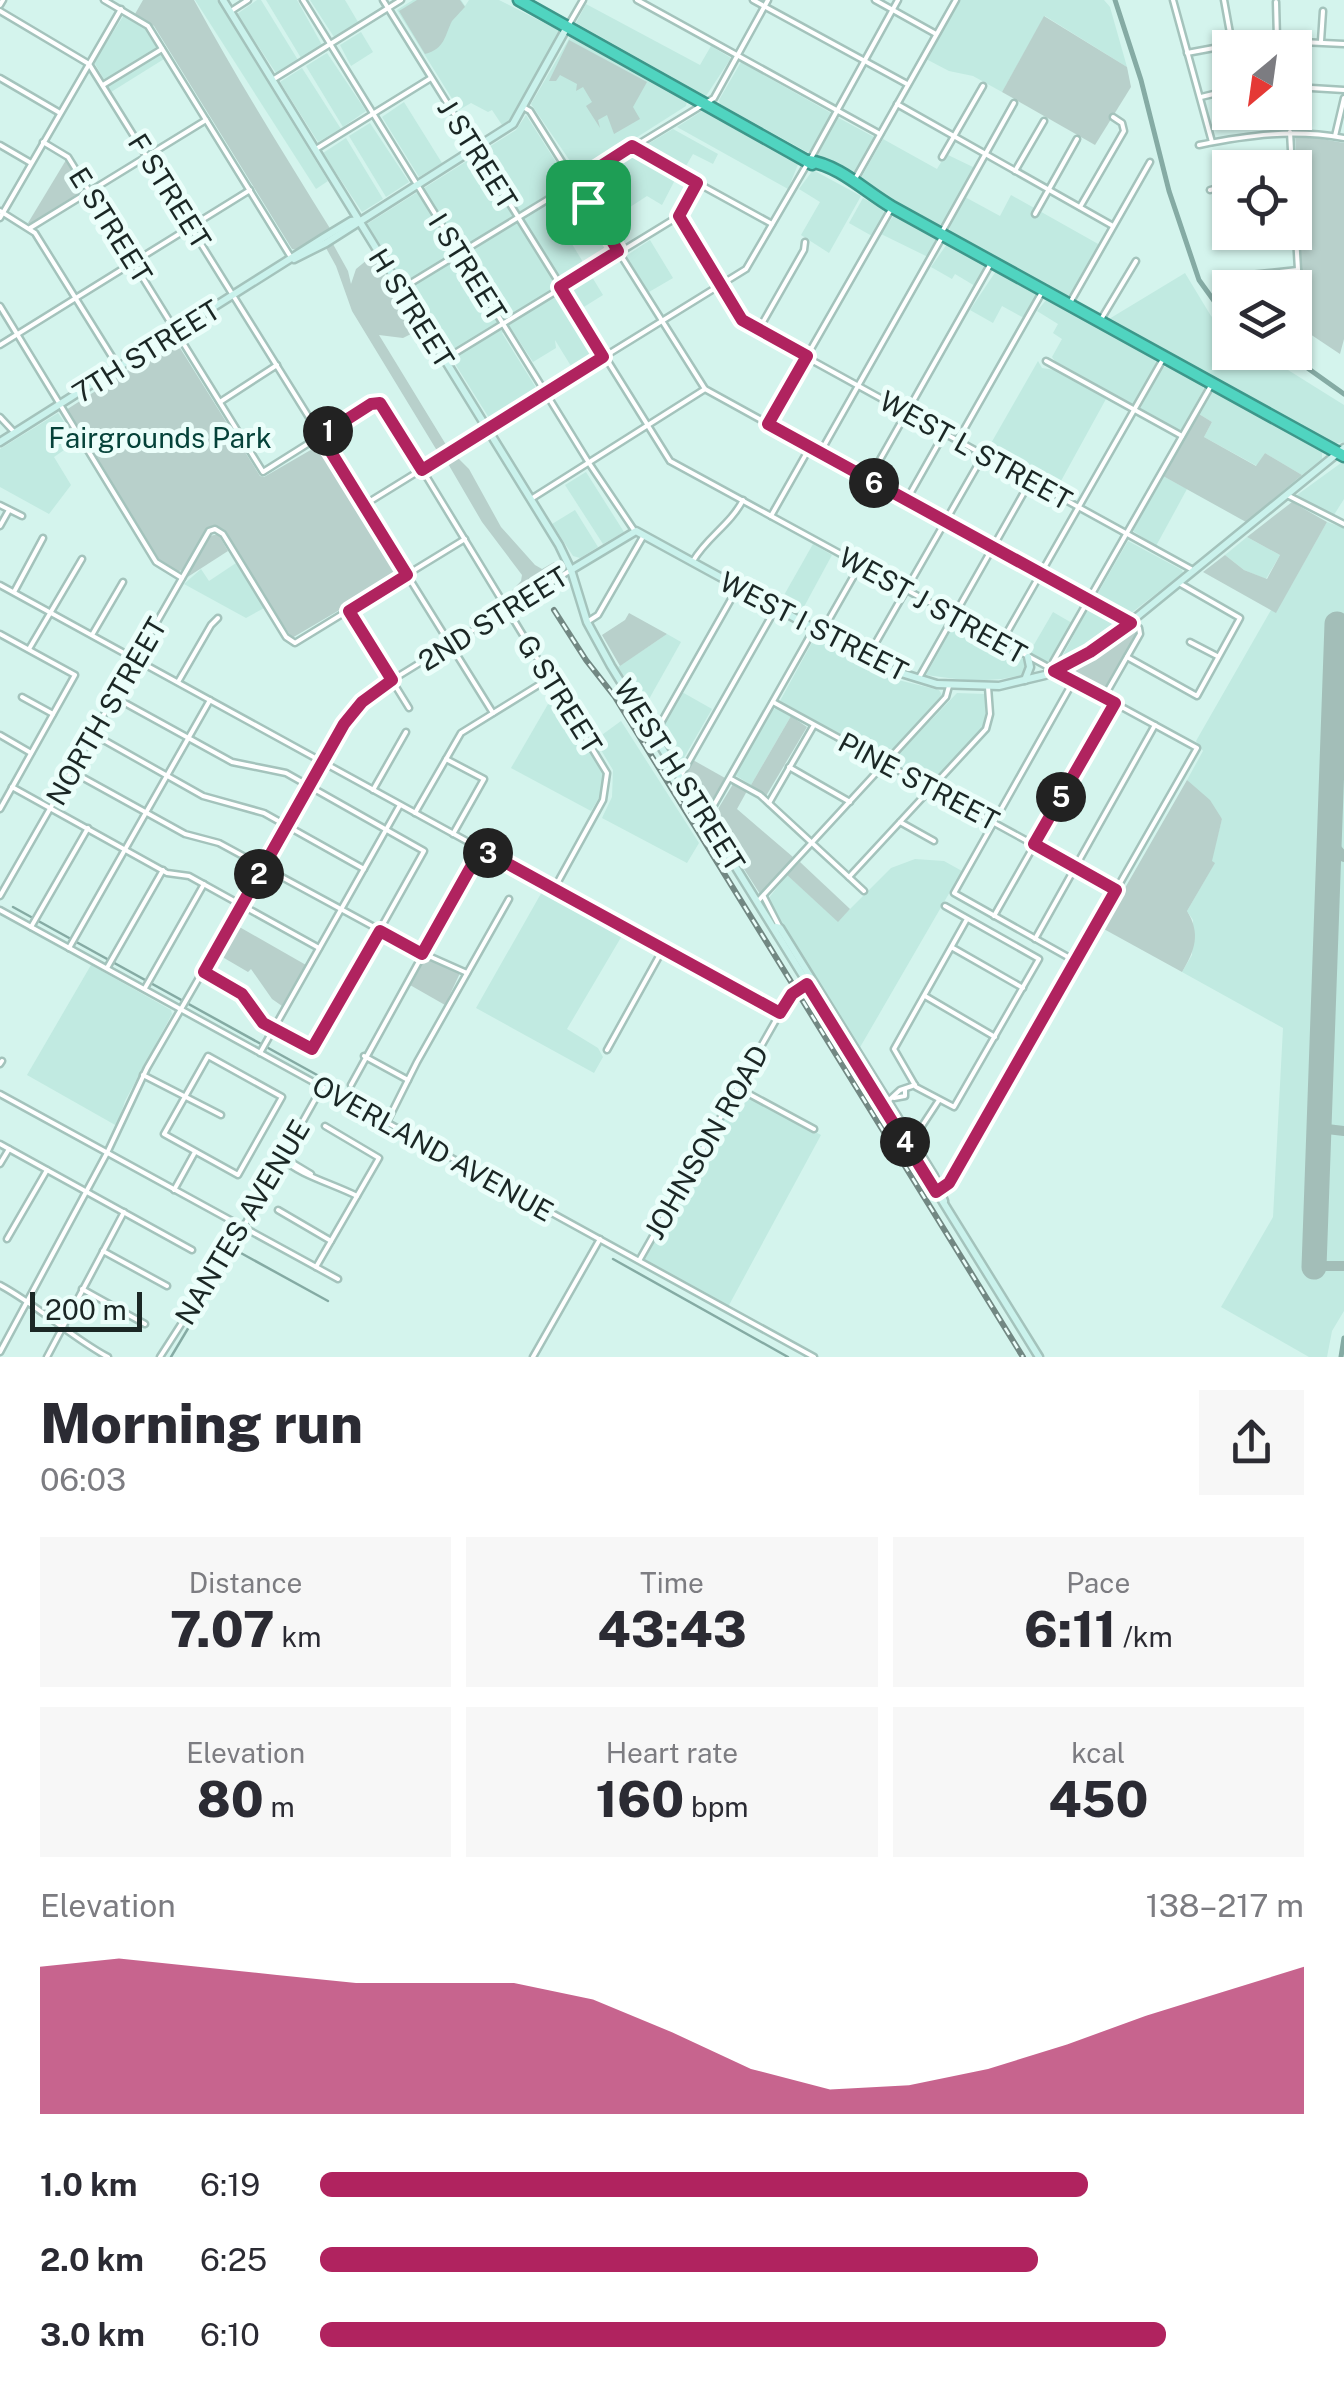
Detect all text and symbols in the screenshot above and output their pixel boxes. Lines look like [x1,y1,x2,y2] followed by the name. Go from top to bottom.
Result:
[1212,30,1312,130] north arrow
[1212,30,1312,370] map controls
[431,93,525,215] street label: J STREET
[122,127,218,255] street label: F STREET
[1212,150,1312,250] button: locate
[546,160,631,245] pin
[63,161,159,289] street label: E STREET
[561,175,616,230] icon: arrive
[422,207,514,327] street label: I STREET
[362,242,462,374] street label: H STREET
[1212,270,1312,370] button: layers
[66,293,226,409] street label: 7TH STREET
[874,384,1078,516] street label: WEST L STREET
[303,406,353,456] pin: 1
[322,414,334,447] text: 1
[48,421,272,454] park label: Fairgrounds Park
[849,458,899,508] pin: 6
[865,466,883,499] text: 6
[833,540,1033,670] street label: WEST J STREET
[412,559,574,677] street label: 2ND STREET
[715,564,913,688] street label: WEST I STREET
[39,611,173,811] street label: NORTH STREET
[511,629,609,759] street label: G STREET
[608,673,752,877] street label: WEST H STREET
[833,725,1005,837] street label: PINE STREET
[1036,772,1086,822] pin: 5
[1052,780,1070,813] text: 5
[463,828,513,878] pin: 3
[479,836,497,869] text: 3
[234,849,284,899] pin: 2
[250,857,268,890] text: 2
[637,1039,775,1245] street label: JOHNSON ROAD
[307,1068,559,1228] street label: OVERLAND AVENUE
[168,1114,316,1330] street label: NANTES AVENUE
[880,1117,930,1167] pin: 4
[896,1125,914,1158] text: 4
[30,1287,142,1332] scale bar
[45,1293,127,1326] text: 200 m
[1199,1390,1304,1495] button: share
[40,1391,363,1455] text: Morning run
[40,1461,126,1498] text: 06:03
[189,1566,302,1599] text: Distance
[640,1566,704,1599] text: Time
[1066,1566,1130,1599] text: Pace
[170,1599,275,1658] text: 7.07
[597,1599,747,1658] text: 43:43
[1024,1599,1116,1658] text: 6:11
[275,1620,322,1653] text: km
[1116,1620,1173,1653] text: /km
[186,1736,305,1769] text: Elevation
[606,1736,738,1769] text: Heart rate
[1071,1736,1125,1769] text: kcal
[197,1769,264,1828] text: 80
[595,1769,684,1828] text: 160
[1048,1769,1148,1828] text: 450
[264,1790,295,1823] text: m
[684,1790,749,1823] text: bpm
[40,1887,176,1924] text: Elevation
[1146,1887,1304,1924] text: 138–217 m
[40,2166,137,2203] text: 1.0 km
[200,2166,260,2203] text: 6:19
[40,2241,144,2278] text: 2.0 km
[200,2241,267,2278] text: 6:25
[40,2316,145,2353] text: 3.0 km
[200,2316,260,2353] text: 6:10

